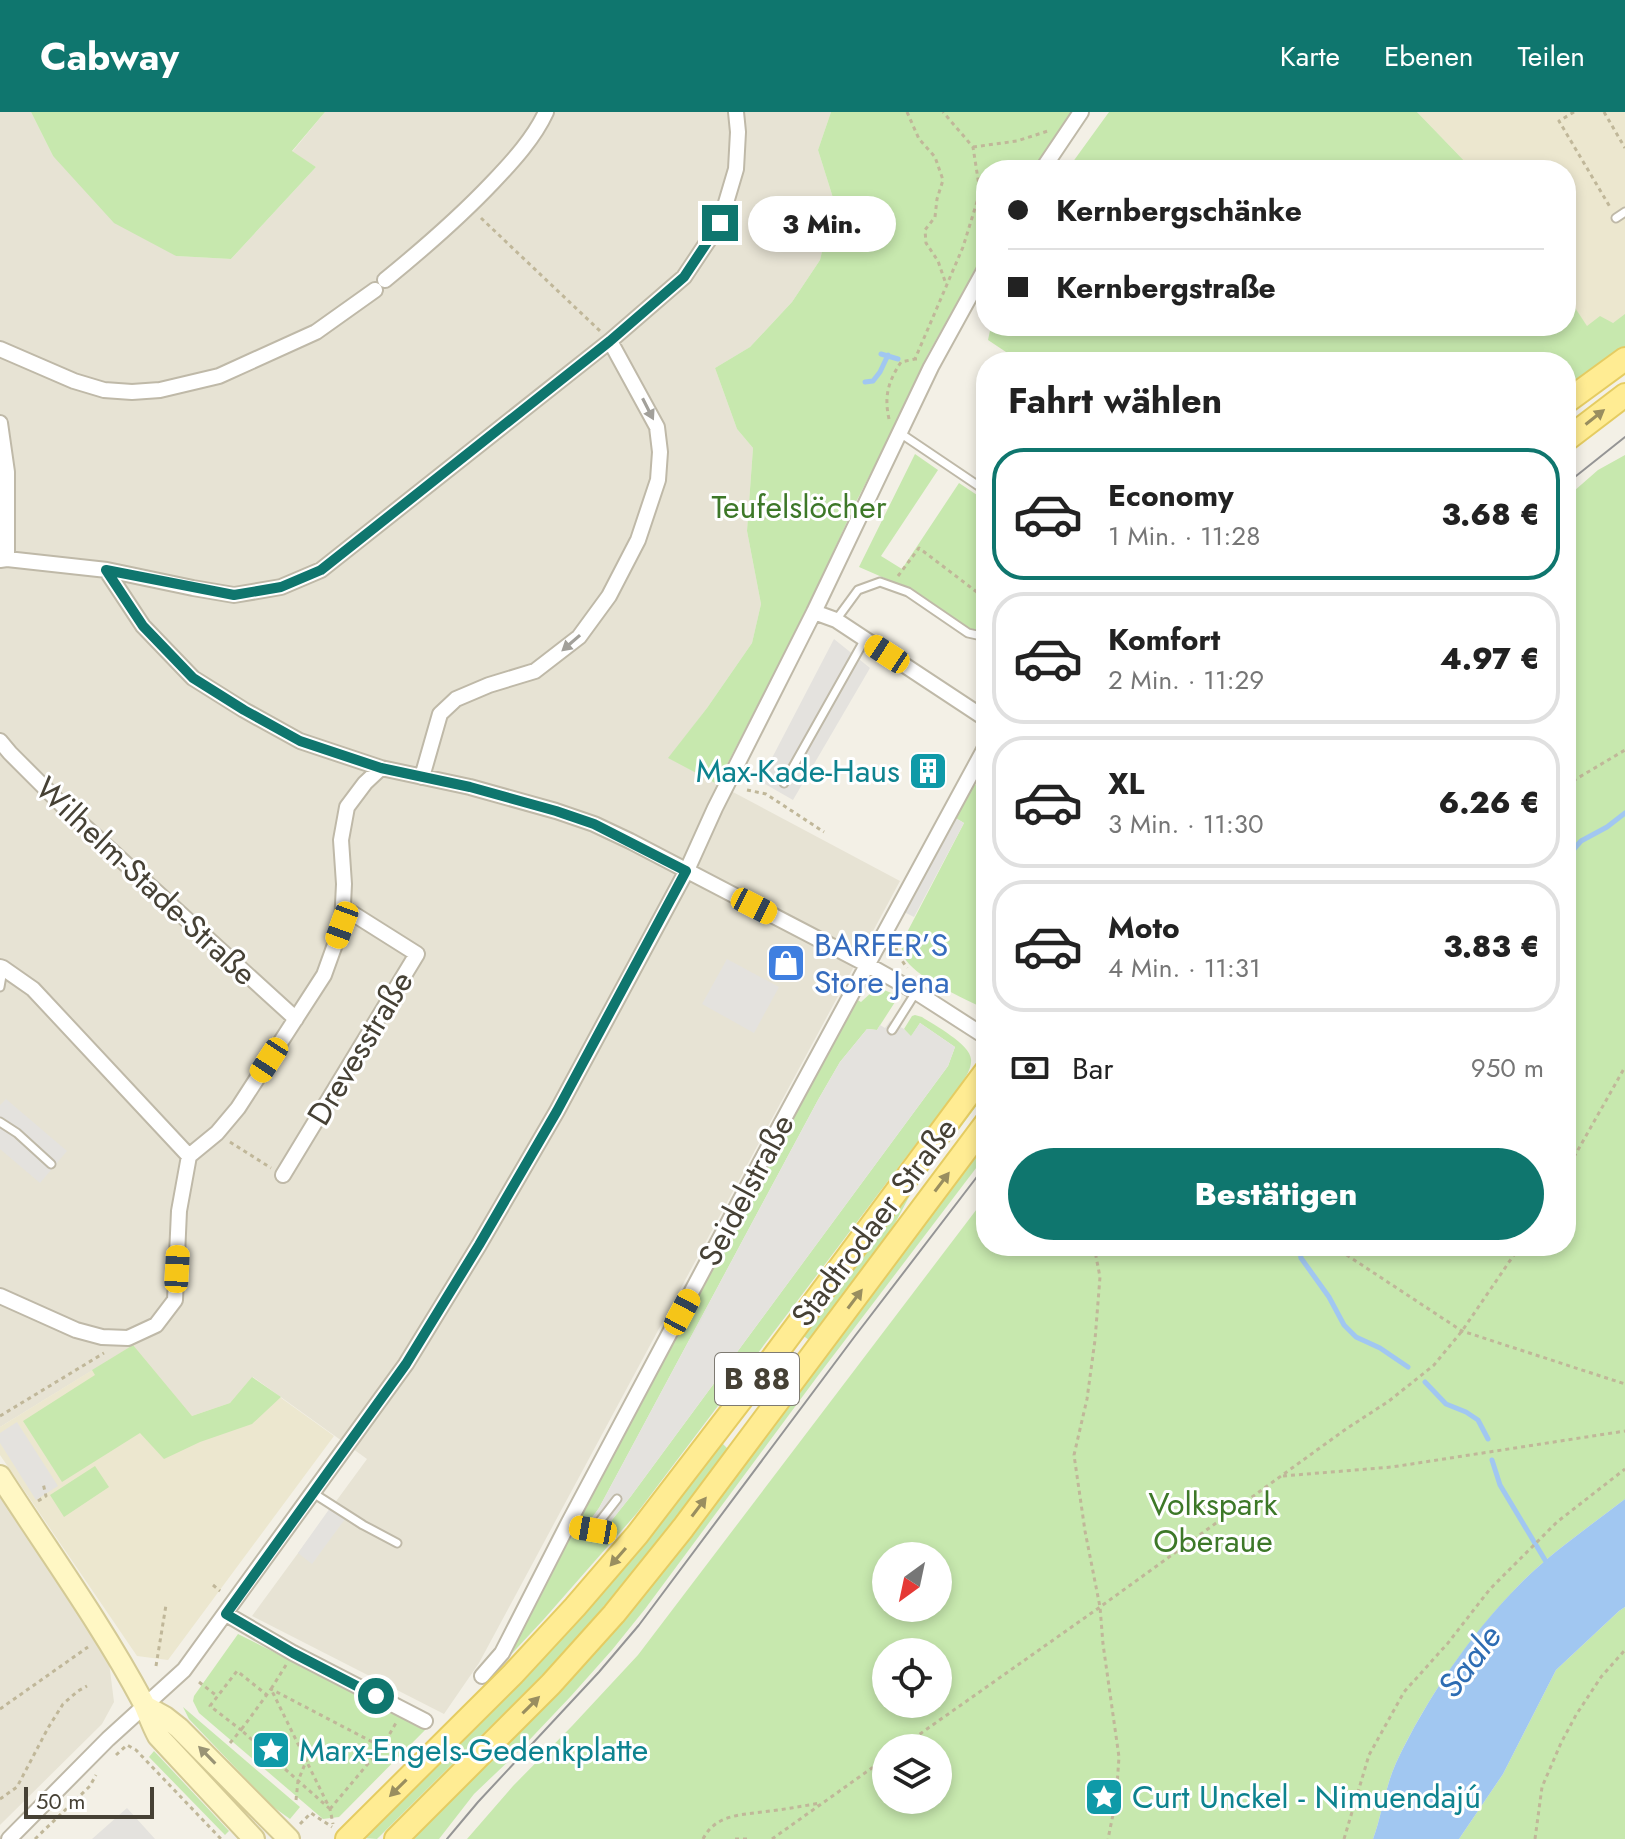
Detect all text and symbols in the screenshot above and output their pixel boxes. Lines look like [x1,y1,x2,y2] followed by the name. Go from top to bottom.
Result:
[40,29,179,84] text: Cabway
[1280,36,1340,77] text: Karte
[1384,36,1474,77] text: Ebenen
[1518,36,1585,77] text: Teilen
[1056,189,1302,232] text: Kernbergschänke
[748,195,896,251] callout: 3 Min.
[702,205,738,241] route end
[782,205,862,243] text: 3 Min.
[1056,266,1276,309] text: Kernbergstraße
[1008,374,1222,426] text: Fahrt wählen
[641,398,655,421] one-way arrow
[1585,409,1605,426] one-way arrow
[1108,474,1234,517] text: Economy
[1012,478,1084,550] icon: car
[711,484,887,530] park label: Teufelslöcher
[1442,493,1540,536] text: 3.68 €
[1108,517,1260,555] text: 1 Min. · 11:28
[1108,618,1220,661] text: Komfort
[1012,622,1084,694] icon: car
[860,631,914,677] car
[561,633,580,651] one-way arrow
[1440,637,1540,680] text: 4.97 €
[1108,661,1264,699] text: 2 Min. · 11:29
[696,748,900,794] place label: Max-Kade-Haus
[907,750,949,792] building icon: Max-Kade-Haus
[1108,762,1144,805] text: XL
[25,766,267,996] street label: Wilhelm-Stade-Straße
[1012,766,1084,838] icon: car
[1439,781,1540,824] text: 6.26 €
[1108,805,1264,843] text: 3 Min. · 11:30
[727,884,781,928] car
[323,898,361,952] car
[1108,906,1180,949] text: Moto
[1012,910,1084,982] icon: car
[814,922,950,1005] place label: BARFER’S Store Jena
[1443,925,1540,968] text: 3.83 €
[765,942,807,984] shop icon: BARFER’S Store Jena
[1108,949,1261,987] text: 4 Min. · 11:31
[296,962,424,1134] street label: Drevesstraße
[246,1033,292,1087] car
[1008,1046,1052,1090] icon: cash
[1072,1047,1113,1090] text: Bar
[1471,1049,1544,1087] text: 950 m
[687,1106,805,1274] street label: Seidelstraße
[780,1108,968,1336] street label: Stadtrodaer Straße
[1008,1148,1544,1240] button: Bestätigen
[933,1172,949,1193] one-way arrow
[164,1244,190,1294] car
[660,1285,704,1339] car
[847,1288,863,1310] one-way arrow
[715,1353,799,1405] road number: B 88
[1148,1481,1278,1564] park label: Volkspark Oberaue
[690,1497,706,1517] one-way arrow
[567,1514,619,1546] car
[872,1542,952,1622] north arrow
[872,1542,952,1814] map controls
[610,1547,627,1567] one-way arrow
[1426,1614,1513,1708] water label: Saale
[872,1638,952,1718] button: locate
[358,1678,394,1714] route start
[521,1696,539,1715] one-way arrow
[299,1727,648,1773] place label: Marx-Engels-Gedenkplatte
[250,1729,292,1771] place icon: Marx-Engels-Gedenkplatte
[872,1734,952,1814] button: layers
[198,1746,217,1765] one-way arrow
[1132,1774,1481,1820] place label: Curt Unckel - Nimuendajú
[1083,1776,1125,1818] place icon: Curt Unckel - Nimuendajú
[389,1778,408,1797] one-way arrow
[24,1783,154,1819] scale bar
[36,1785,85,1817] text: 50 m

